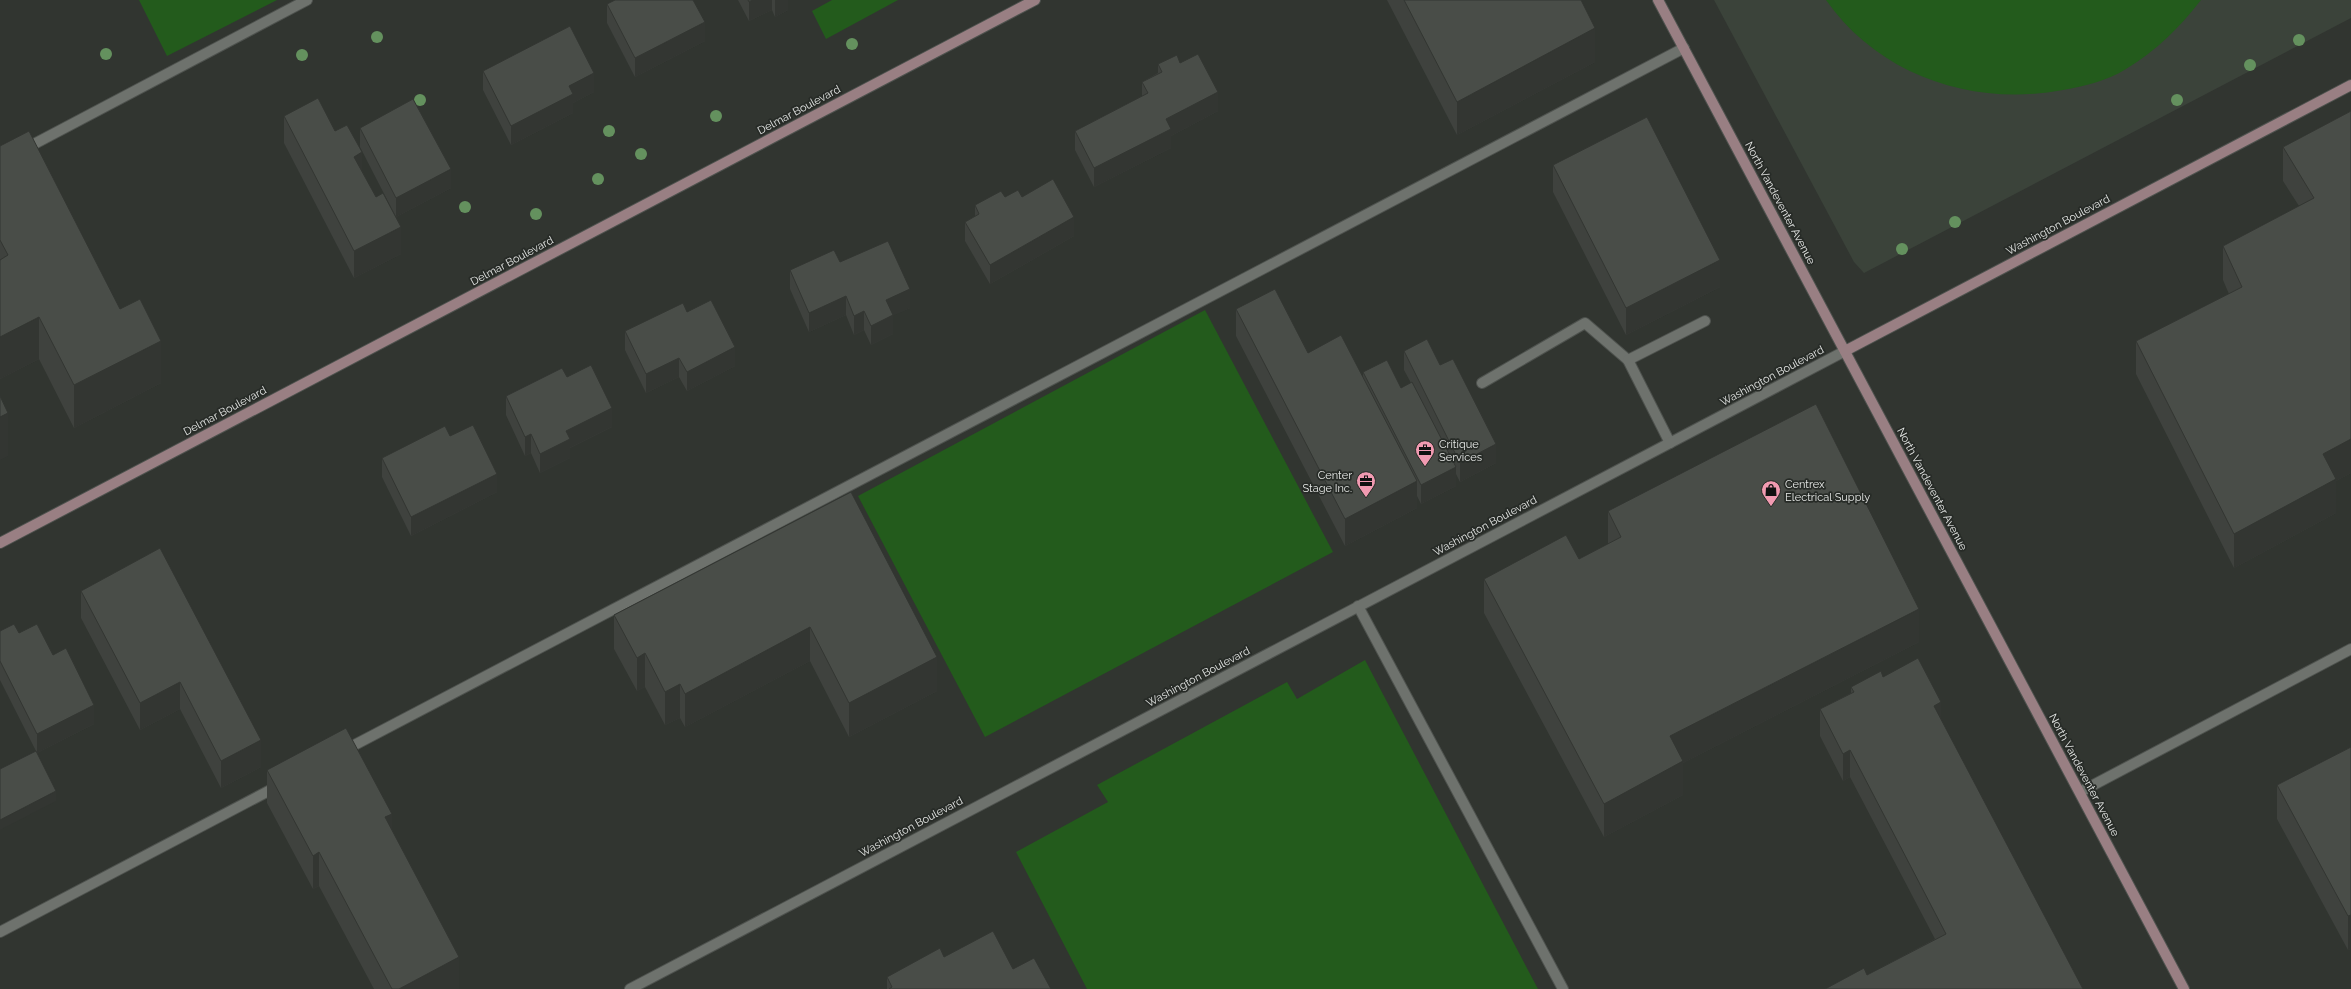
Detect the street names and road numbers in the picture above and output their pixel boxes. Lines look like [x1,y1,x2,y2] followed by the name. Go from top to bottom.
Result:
[755,83,843,137] street label: Delmar Boulevard
[1742,139,1818,267] street label: North Vandeventer Avenue
[2004,192,2112,258] street label: Washington Boulevard
[468,234,556,288] street label: Delmar Boulevard
[1718,343,1826,409] street label: Washington Boulevard
[181,384,269,438] street label: Delmar Boulevard
[1894,425,1970,553] street label: North Vandeventer Avenue
[1431,493,1539,559] street label: Washington Boulevard
[1144,644,1252,710] street label: Washington Boulevard
[2046,711,2122,839] street label: North Vandeventer Avenue
[857,794,965,860] street label: Washington Boulevard

